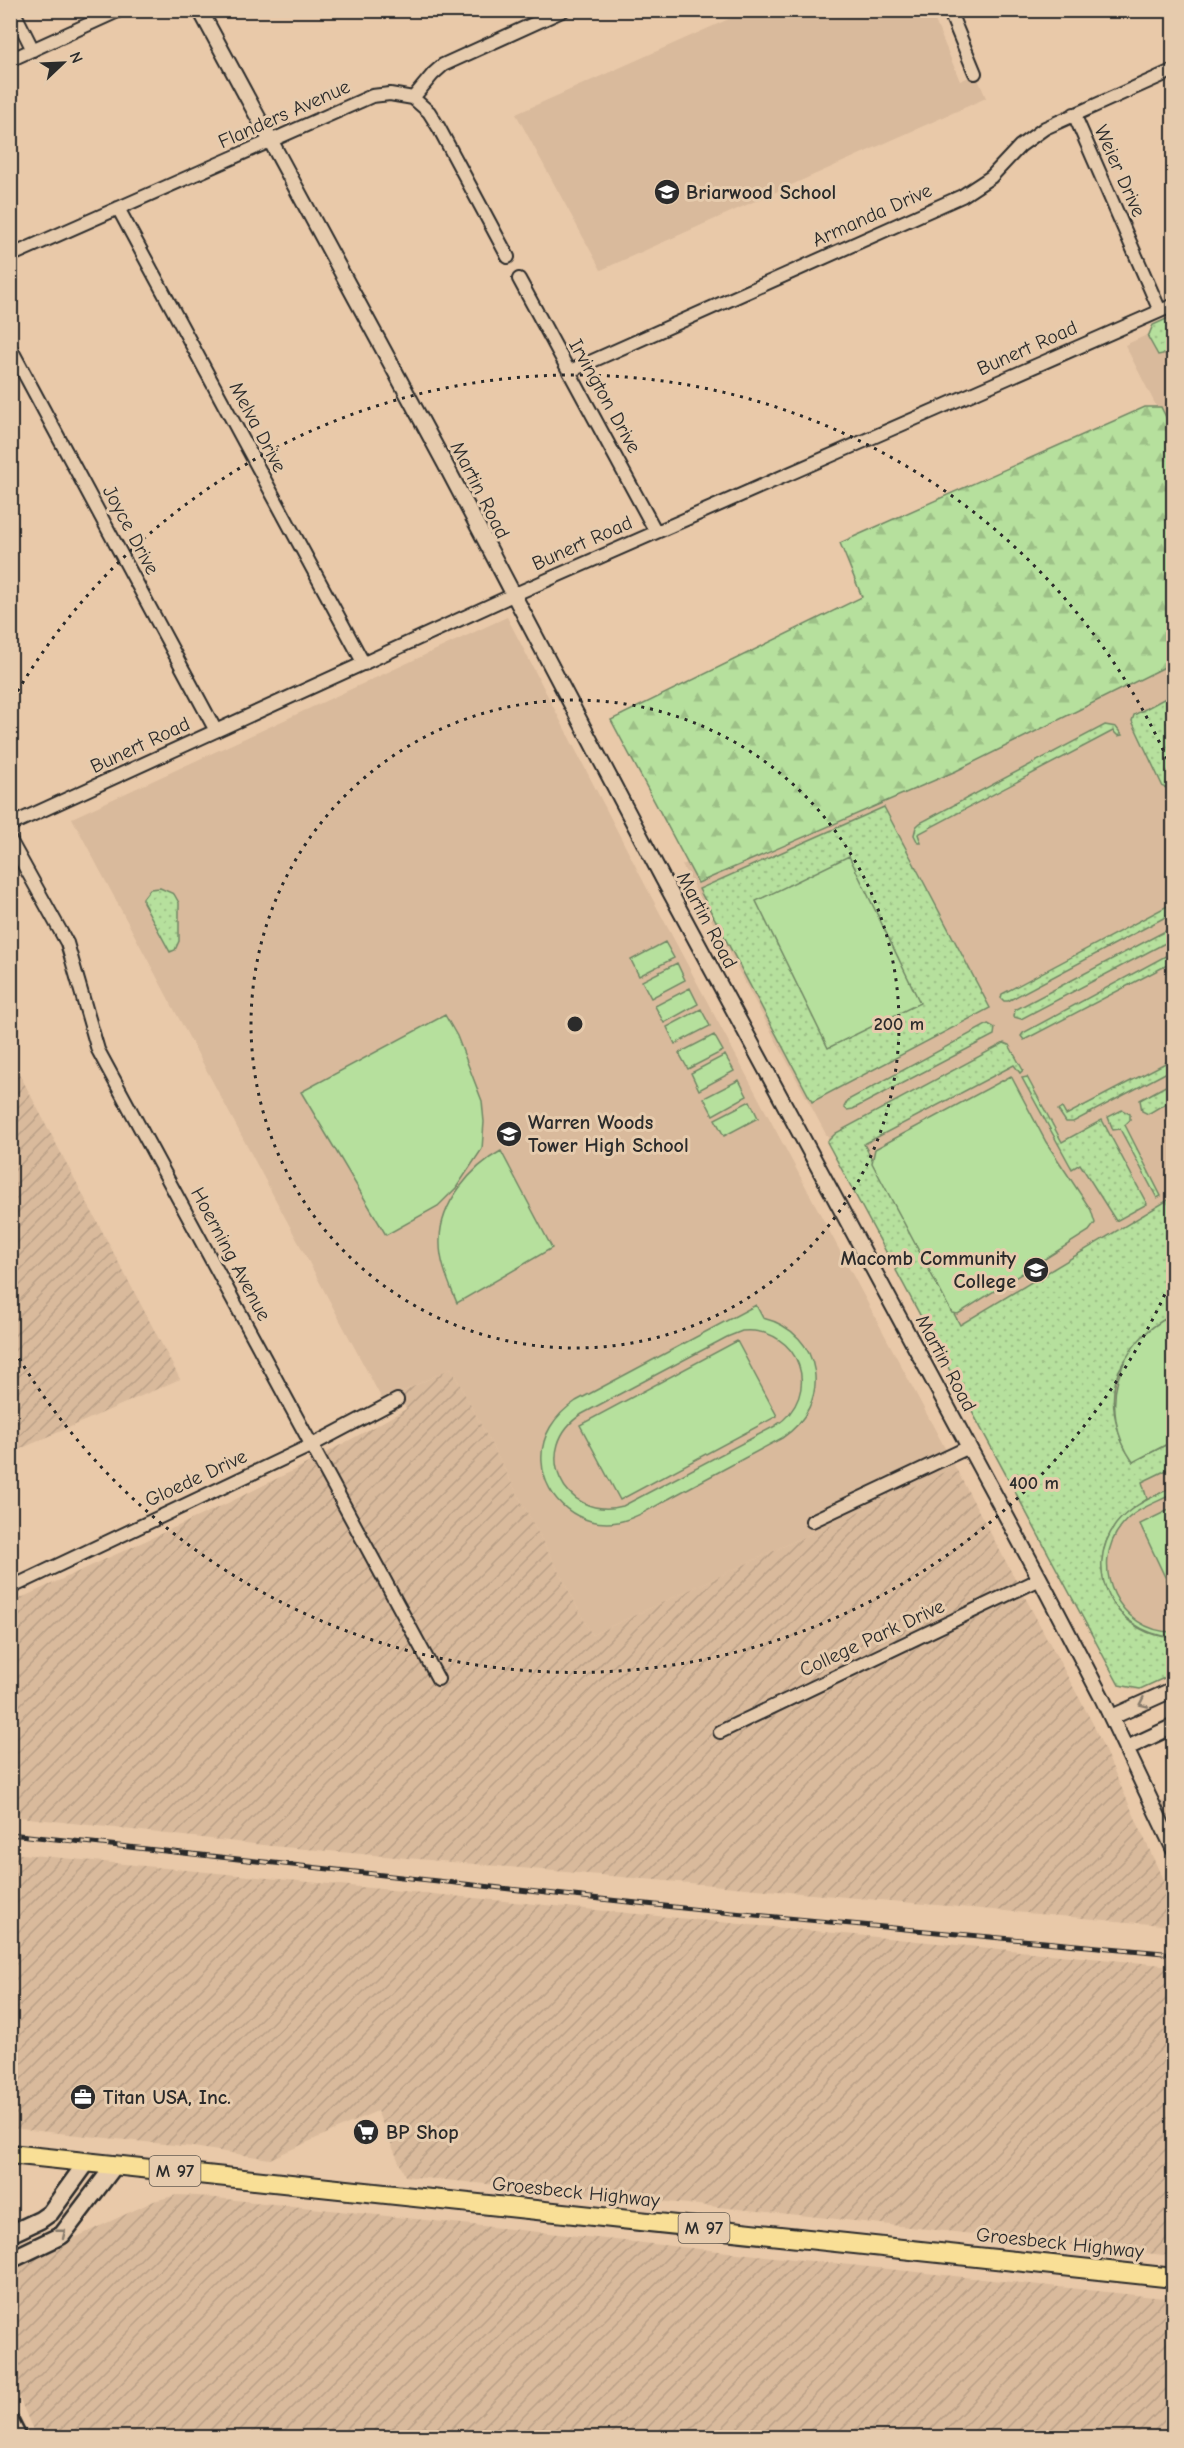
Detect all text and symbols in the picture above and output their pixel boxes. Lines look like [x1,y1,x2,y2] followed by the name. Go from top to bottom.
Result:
[33,33,93,93] north arrow
[66,49,86,66] text: N
[215,75,353,153] street label: Flanders Avenue
[1090,121,1150,221] street label: Weier Drive
[652,177,682,207] school or university icon: Briarwood School
[809,178,935,252] street label: Armanda Drive
[686,181,836,204] place label: Briarwood School
[973,316,1081,380] street label: Bunert Road
[564,335,646,457] street label: Irvington Drive
[225,378,291,476] street label: Melva Drive
[446,437,514,543] street label: Martin Road
[98,481,164,579] street label: Joyce Drive
[528,511,636,575] street label: Bunert Road
[87,712,193,778] street label: Bunert Road
[672,868,742,972] street label: Martin Road
[565,1014,585,1034] centre of rings
[874,1014,924,1035] text: 200 m
[528,1111,689,1157] place label: Warren Woods Tower High School
[494,1119,524,1149] school or university icon: Warren Woods Tower High School
[186,1183,276,1325] street label: Hoerning Avenue
[840,1247,1017,1293] place label: Macomb Community College
[1021,1255,1051,1285] school or university icon: Macomb Community College
[911,1311,981,1415] street label: Martin Road
[141,1444,251,1512] street label: Gloede Drive
[1009,1473,1059,1494] text: 400 m
[796,1594,948,1682] street label: College Park Drive
[1138,1695,1149,1707] one-way arrow
[68,2082,98,2112] office icon: Titan USA, Inc.
[103,2086,231,2109] place label: Titan USA, Inc.
[351,2117,381,2147] supermarket icon: BP Shop
[386,2121,459,2144] place label: BP Shop
[150,2156,201,2186] road number: M 97
[491,2172,661,2212] street label: Groesbeck Highway
[678,2213,730,2243] road number: M 97
[975,2223,1145,2263] street label: Groesbeck Highway
[55,2230,66,2241] one-way arrow

